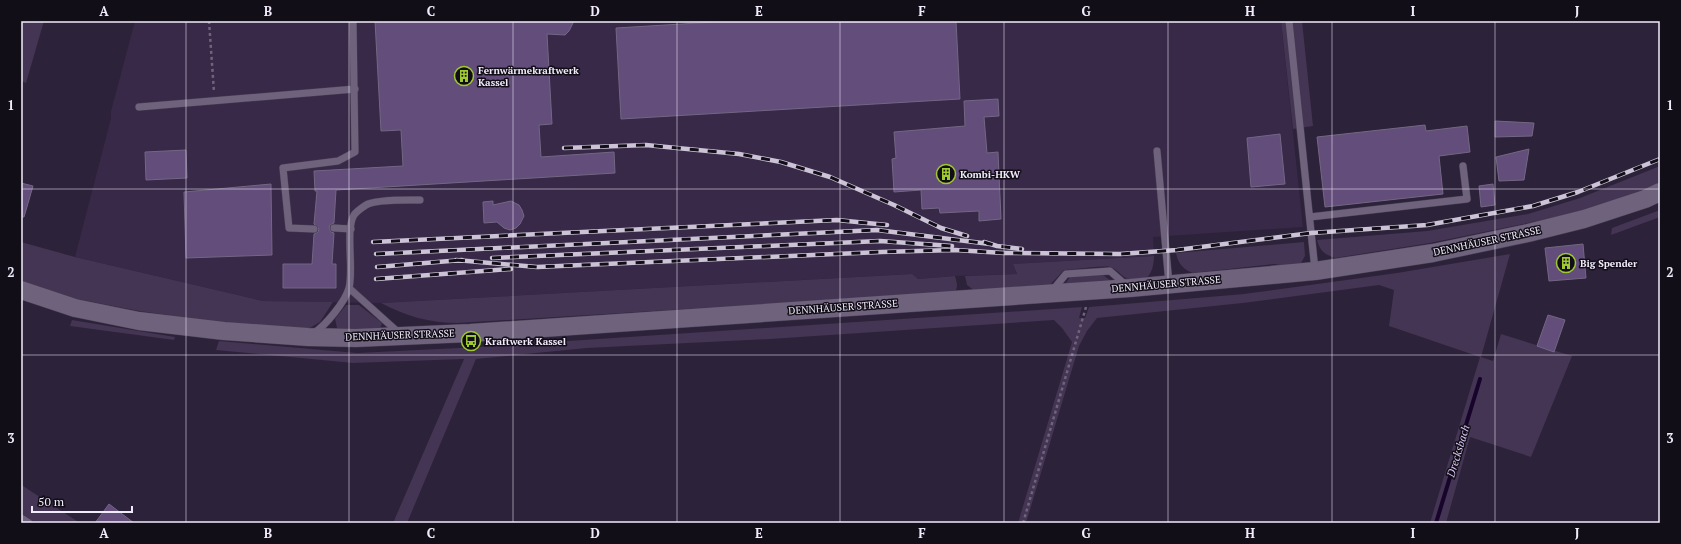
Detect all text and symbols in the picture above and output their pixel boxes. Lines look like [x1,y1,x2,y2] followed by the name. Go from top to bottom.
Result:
[99,2,109,20] text: A
[264,2,272,20] text: B
[427,2,435,20] text: C
[590,2,600,20] text: D
[755,2,763,20] text: E
[918,2,926,20] text: F
[1081,2,1091,20] text: G
[1245,2,1255,20] text: H
[1411,2,1416,20] text: I
[1575,2,1580,20] text: J
[478,64,579,89] place label: Fernwärmekraftwerk Kassel
[453,65,475,87] building icon: Fernwärmekraftwerk Kassel
[7,96,15,114] text: 1
[1666,96,1674,114] text: 1
[935,163,957,185] building icon: Kombi-HKW
[960,168,1021,181] place label: Kombi-HKW
[1432,223,1542,259] street label: DENNHÄUSER STRASSE
[1555,252,1577,274] building icon: Big Spender
[1580,257,1638,270] place label: Big Spender
[7,263,15,281] text: 2
[1666,263,1674,281] text: 2
[1111,273,1221,295] street label: DENNHÄUSER STRASSE
[788,297,898,317] street label: DENNHÄUSER STRASSE
[345,327,455,343] street label: DENNHÄUSER STRASSE
[460,330,482,352] bus stop icon: Kraftwerk Kassel
[485,335,567,348] place label: Kraftwerk Kassel
[1443,423,1473,480] water label: Drecksbach
[7,429,15,447] text: 3
[1666,429,1674,447] text: 3
[32,488,132,514] scale bar
[38,494,65,509] text: 50 m
[99,524,109,542] text: A
[264,524,272,542] text: B
[427,524,435,542] text: C
[590,524,600,542] text: D
[755,524,763,542] text: E
[918,524,926,542] text: F
[1081,524,1091,542] text: G
[1245,524,1255,542] text: H
[1411,524,1416,542] text: I
[1575,524,1580,542] text: J

